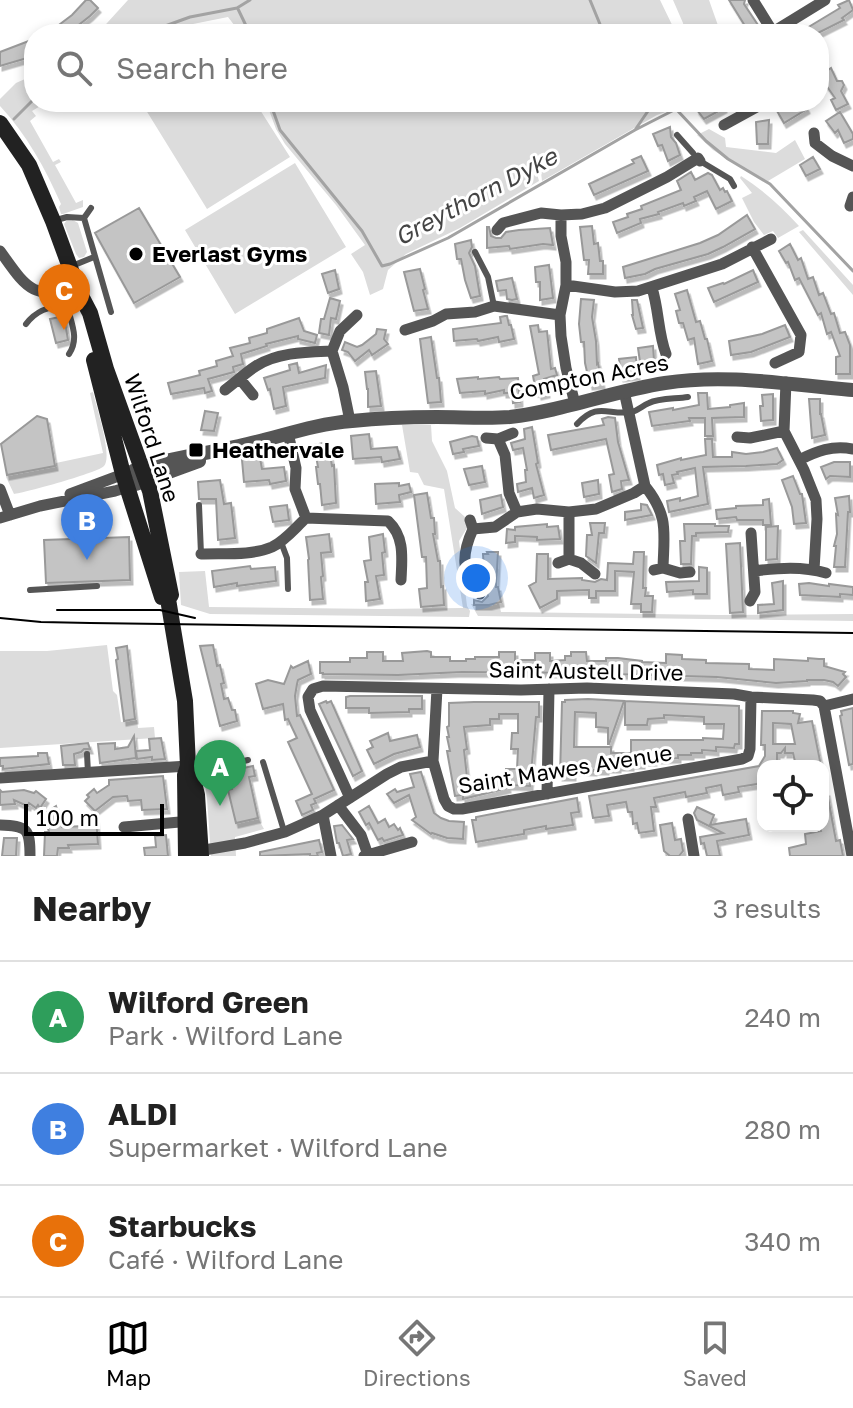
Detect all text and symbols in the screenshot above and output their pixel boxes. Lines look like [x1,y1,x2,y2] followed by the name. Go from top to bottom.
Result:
[24,24,829,112] search box
[52,46,96,90] icon: search
[116,50,288,86] text: Search here
[389,140,564,252] water label: Greythorn Dyke
[152,240,307,267] place label: Everlast Gyms
[127,245,145,263] marker: Everlast Gyms
[38,264,90,330] pin: C
[507,348,671,405] street label: Compton Acres
[119,370,186,506] street label: Wilford Lane
[212,436,344,463] place label: Heathervale
[187,441,205,459] marker: Heathervale
[61,494,113,560] pin: B
[456,558,496,598] your location
[488,655,684,686] street label: Saint Austell Drive
[456,738,674,799] street label: Saint Mawes Avenue
[194,740,246,806] pin: A
[757,760,829,832] map controls
[757,760,829,832] button: locate
[24,800,164,836] scale bar
[36,804,99,831] text: 100 m
[32,888,152,928] text: Nearby
[713,893,821,924] text: 3 results
[108,984,309,1020] text: Wilford Green
[49,1002,67,1033] text: A
[744,1002,821,1033] text: 240 m
[108,1020,343,1051] text: Park · Wilford Lane
[108,1096,178,1132] text: ALDI
[49,1114,67,1145] text: B
[744,1114,821,1145] text: 280 m
[108,1132,448,1163] text: Supermarket · Wilford Lane
[108,1208,257,1244] text: Starbucks
[49,1226,67,1257] text: C
[744,1226,821,1257] text: 340 m
[108,1244,343,1275] text: Café · Wilford Lane
[106,1316,151,1391] tab: Map
[363,1316,471,1391] tab: Directions
[683,1316,747,1391] tab: Saved

